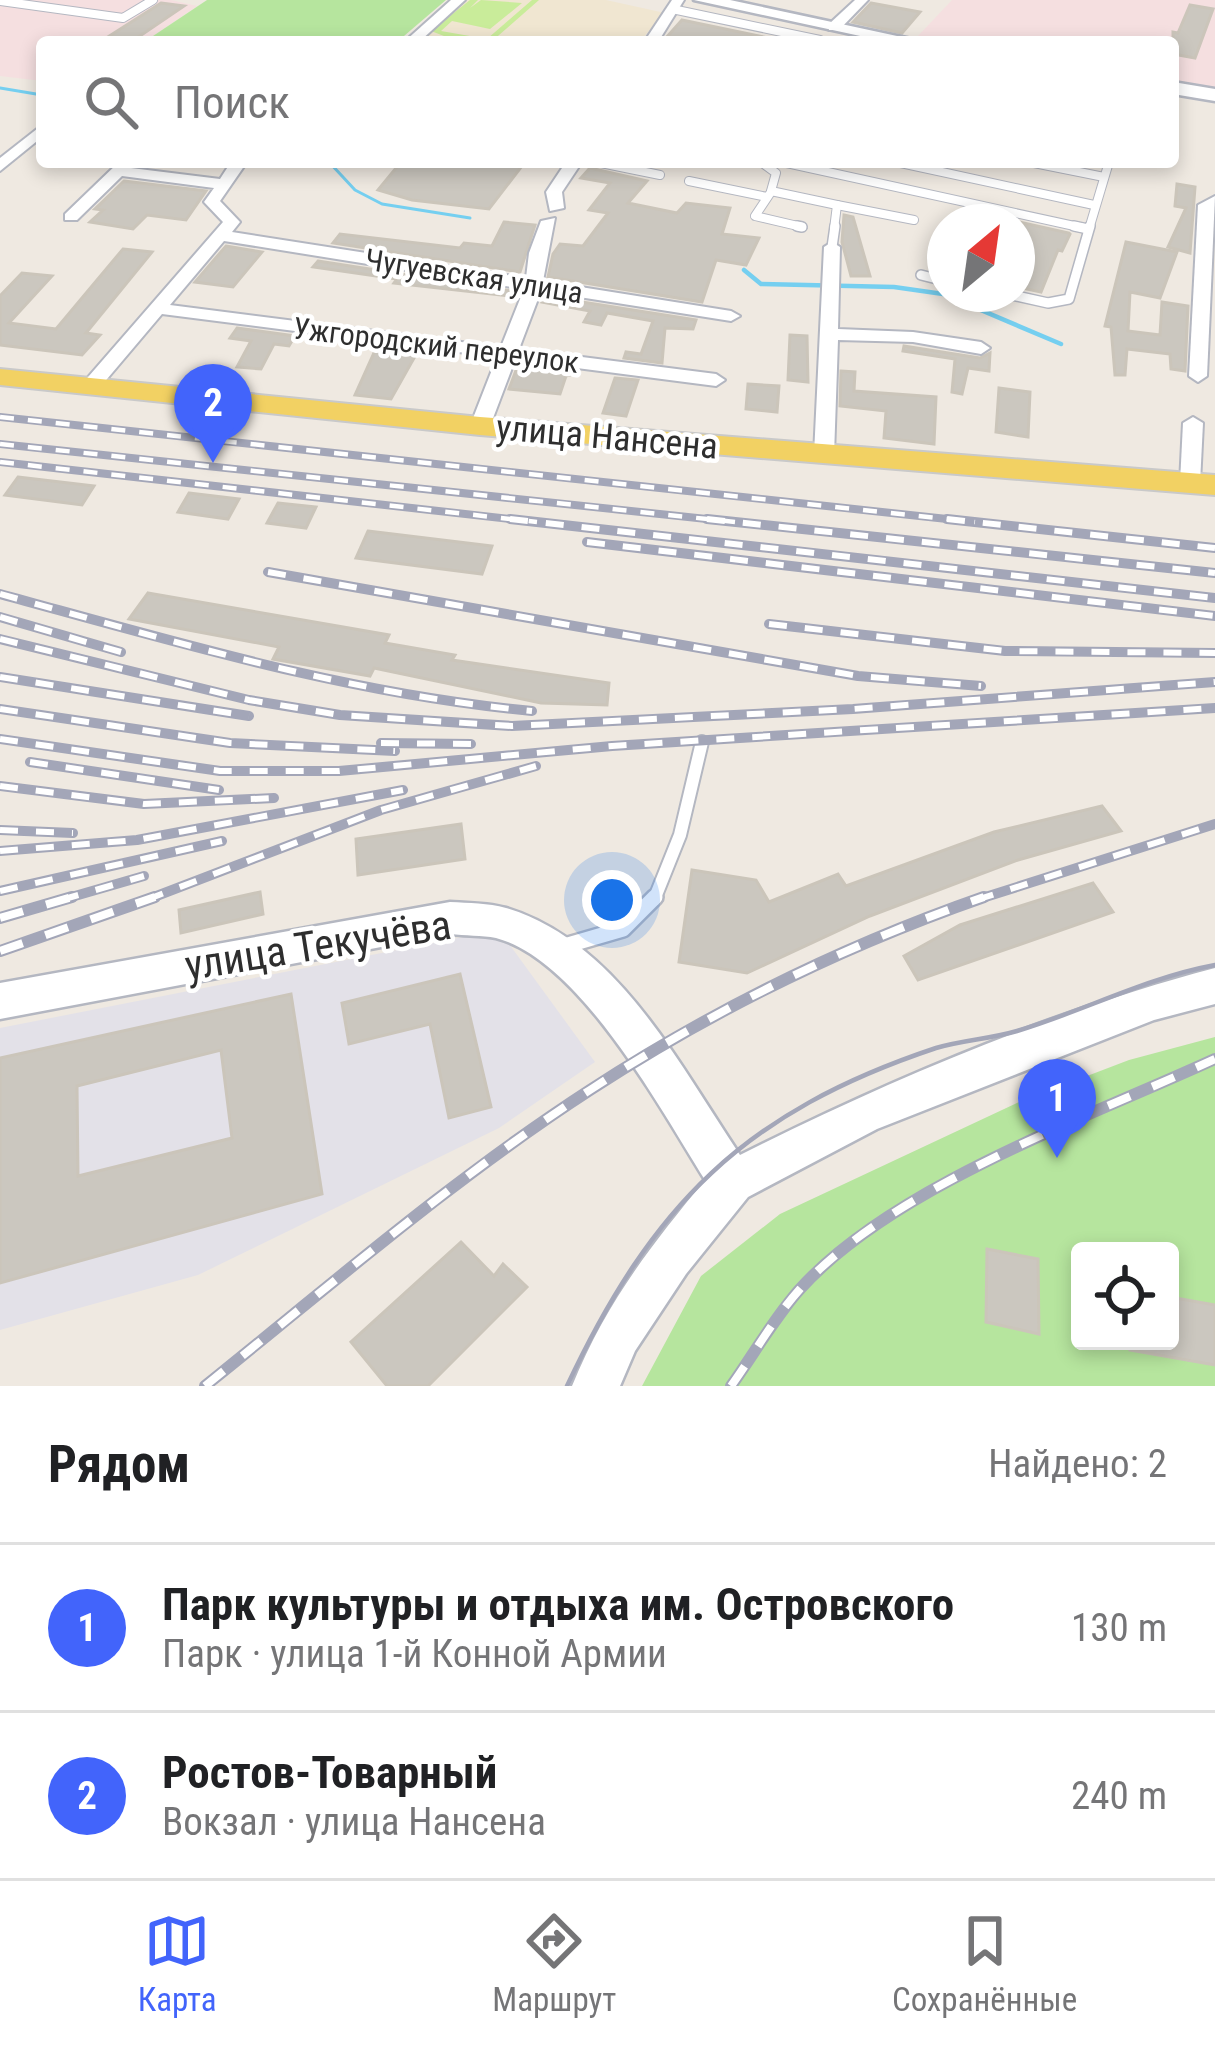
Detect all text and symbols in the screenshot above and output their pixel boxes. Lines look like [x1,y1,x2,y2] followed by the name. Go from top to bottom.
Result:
[36,36,1179,168] search box
[78,69,144,135] icon: search
[174,76,290,129] text: Поиск
[927,204,1035,312] north arrow
[363,242,585,310] street label: Чугуевская улица
[291,310,581,380] street label: Ужгородский переулок
[174,364,252,463] pin: 2
[494,406,720,468] street label: улица Нансена
[582,870,642,930] your location
[181,900,455,990] street label: улица Текучёва
[1018,1059,1096,1158] pin: 1
[1071,1242,1179,1350] map controls
[1071,1242,1179,1350] button: locate
[48,1435,190,1494] text: Рядом
[988,1441,1167,1487] text: Найдено: 2
[162,1578,954,1631] text: Парк культуры и отдыха им. Островского
[77,1605,97,1651] text: 1
[1071,1605,1167,1651] text: 130 m
[162,1631,667,1677] text: Парк · улица 1-й Конной Армии
[162,1746,497,1799] text: Ростов-Товарный
[77,1773,97,1819] text: 2
[1071,1773,1167,1819] text: 240 m
[162,1799,546,1845] text: Вокзал · улица Нансена
[138,1908,217,2019] tab: Карта
[492,1908,616,2019] tab: Маршрут
[892,1908,1077,2019] tab: Сохранённые

